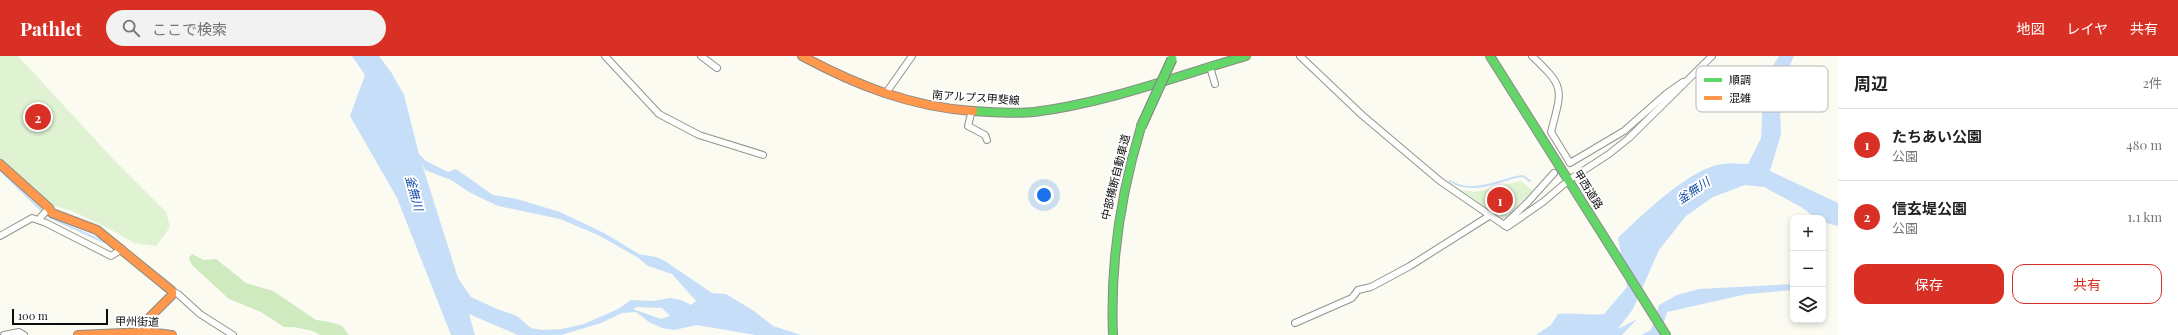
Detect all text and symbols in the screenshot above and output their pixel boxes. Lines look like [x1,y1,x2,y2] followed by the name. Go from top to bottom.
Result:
[106,10,386,46] search box
[20,15,82,41] text: Pathlet
[120,17,142,39] icon: search
[152,19,227,39] text: ここで検索
[2016,19,2044,38] text: 地図
[2066,19,2108,38] text: レイヤ
[2130,19,2158,38] text: 共有
[1696,66,1828,112] legend
[1729,72,1751,87] text: 順調
[1854,72,1888,94] text: 周辺
[2143,74,2162,91] text: 2件
[932,86,1020,108] street label: 南アルプス甲斐線
[1729,90,1751,105] text: 混雑
[25,102,51,132] pin: 2
[1892,126,1982,146] text: たちあい公園
[1097,132,1133,222] street label: 中部横断自動車道
[1865,136,1869,153] text: 1
[2126,136,2162,153] text: 480 m
[1892,147,1918,164] text: 公園
[1571,166,1607,212] street label: 甲西道路
[1674,172,1714,207] water label: 釜無川
[403,174,428,214] water label: 釜無川
[1034,185,1054,205] your location
[1487,185,1513,215] pin: 1
[1892,198,1967,218] text: 信玄堤公園
[1864,208,1870,225] text: 2
[2128,208,2162,225] text: 1.1 km
[1790,215,1826,323] map controls
[1790,215,1826,251] button: +
[1892,219,1918,236] text: 公園
[1790,251,1826,287] button: −
[1854,264,2004,304] button: 保存
[2012,264,2162,304] button: 共有
[1790,287,1826,323] button: layers
[12,307,108,326] scale bar
[18,308,48,323] text: 100 m
[115,313,159,329] street label: 甲州街道

